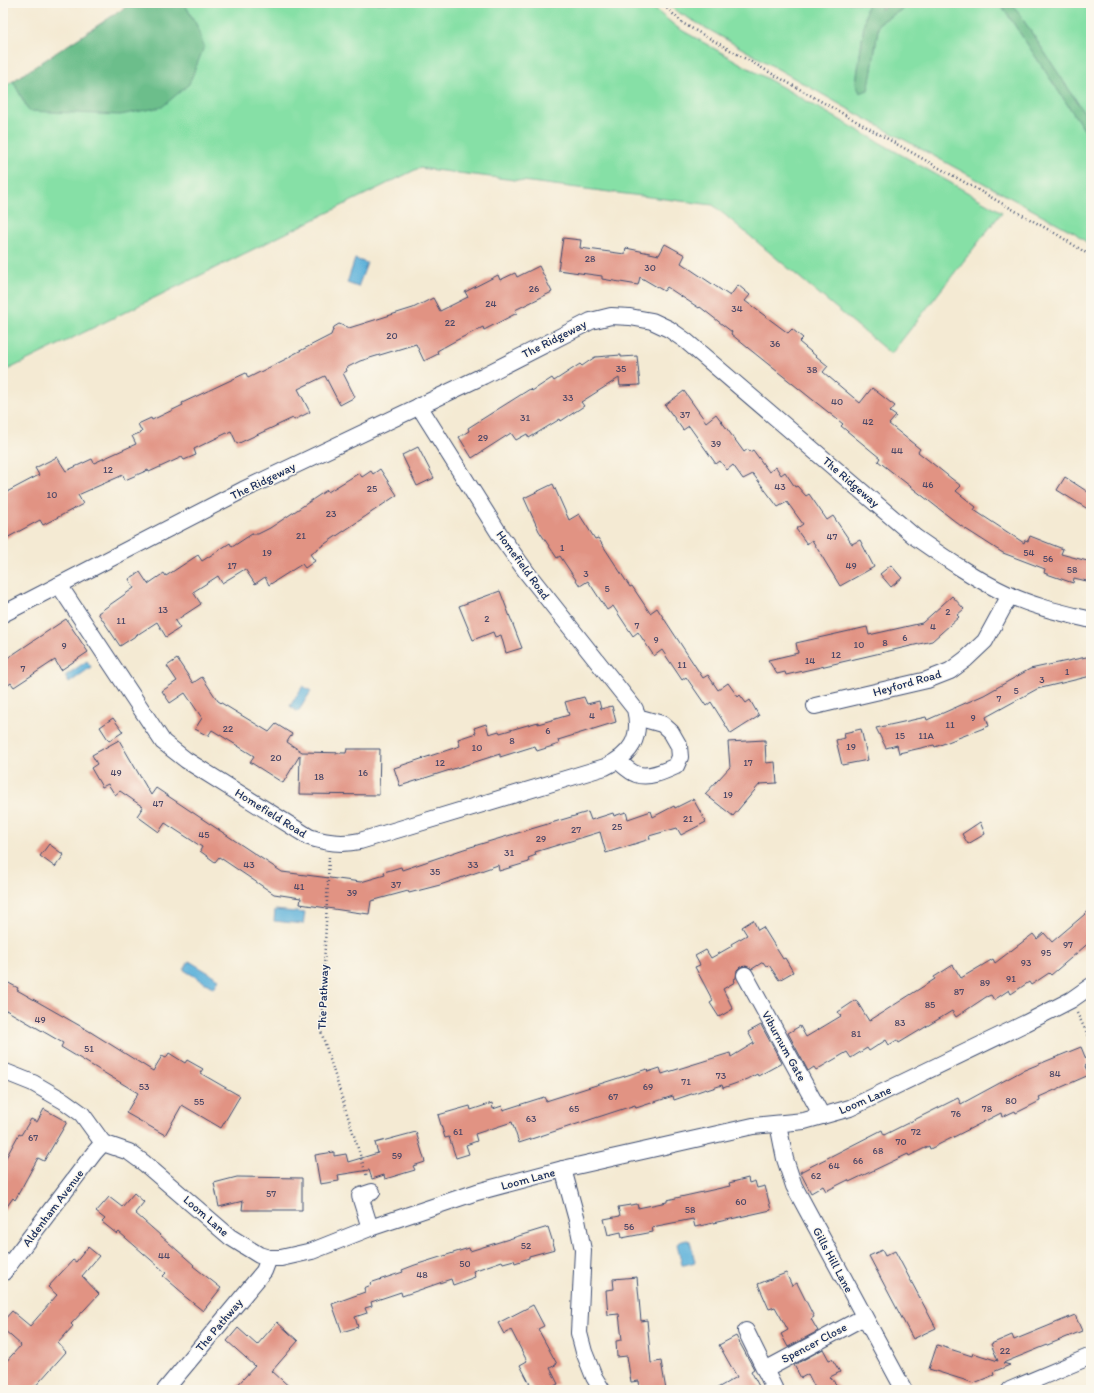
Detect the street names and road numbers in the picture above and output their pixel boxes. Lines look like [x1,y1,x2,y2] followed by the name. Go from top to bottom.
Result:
[519,317,589,361] street label: The Ridgeway
[820,454,882,511] street label: The Ridgeway
[228,459,298,503] street label: The Ridgeway
[493,528,553,603] street label: Homefield Road
[871,666,943,699] street label: Heyford Road
[232,785,310,841] street label: Homefield Road
[315,964,331,1030] street label: The Pathway
[759,1008,809,1084] street label: Viburnum Gate
[837,1083,894,1117] street label: Loom Lane
[499,1165,557,1193] street label: Loom Lane
[19,1166,87,1249] street label: Aldenham Avenue
[180,1193,232,1240] street label: Loom Lane
[810,1225,856,1295] street label: Gills Hill Lane
[193,1295,246,1355] street label: The Pathway
[779,1320,849,1366] street label: Spencer Close

